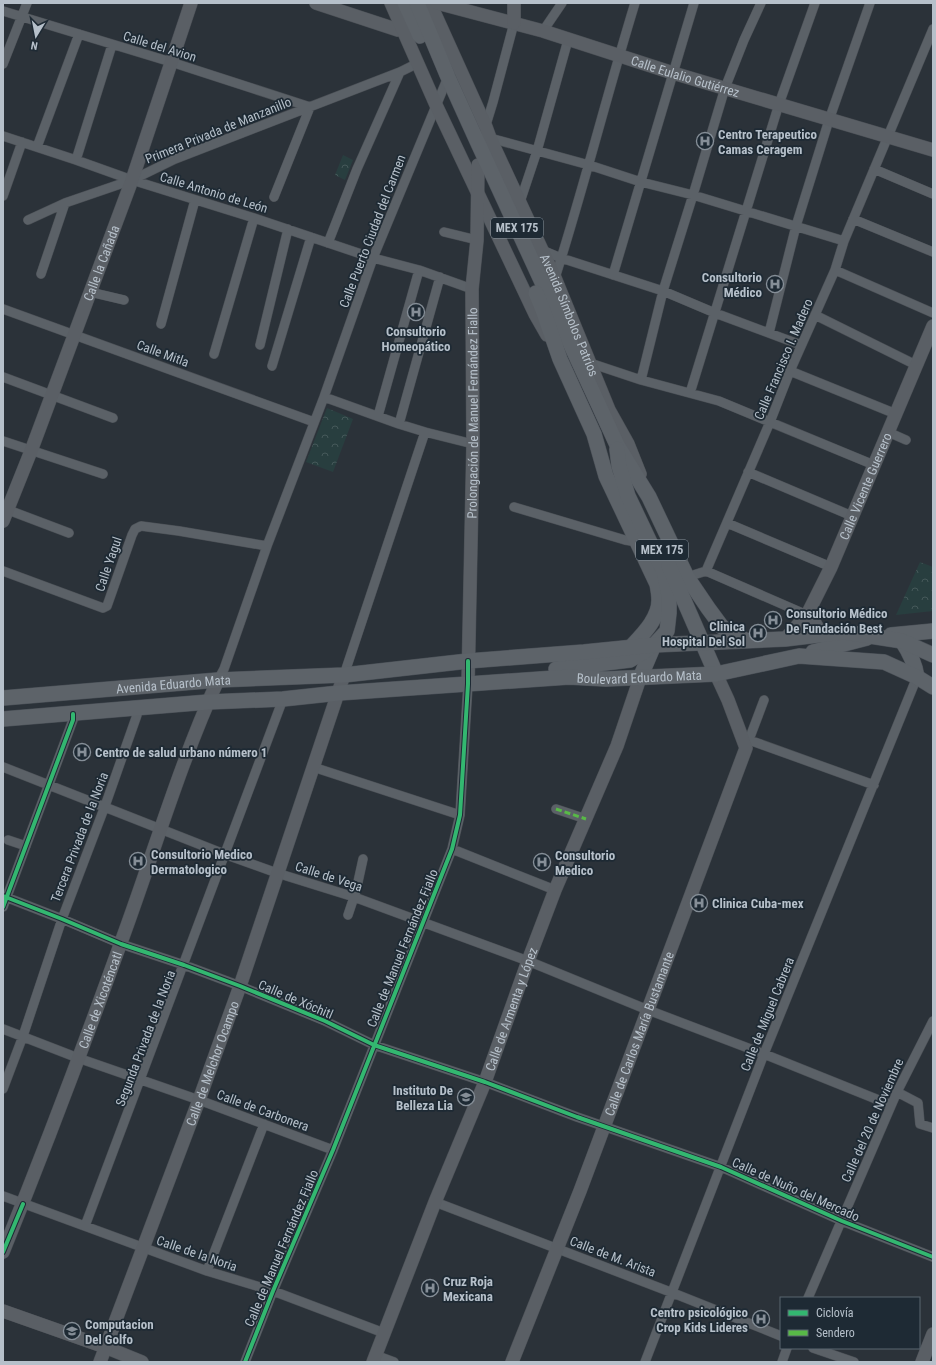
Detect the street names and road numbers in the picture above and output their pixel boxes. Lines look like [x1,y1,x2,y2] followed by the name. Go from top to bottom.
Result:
[121,28,198,65] street label: Calle del Avion
[629,53,741,100] street label: Calle Eulalio Gutiérrez
[143,94,293,167] street label: Primera Privada de Manzanillo
[336,153,409,310] street label: Calle Puerto Ciudad del Carmen
[158,169,270,216] street label: Calle Antonio de León
[491,218,543,238] road number: MEX 175
[81,223,122,303] street label: Calle la Cañada
[537,252,601,379] street label: Avenida Símbolos Patrios
[751,296,816,422] street label: Calle Francisco I. Madero
[464,307,481,519] street label: Prolongación de Manuel Fernández Fiallo
[135,337,191,370] street label: Calle Mitla
[836,431,895,542] street label: Calle Vicente Guerrero
[92,535,125,594] street label: Calle Yagul
[636,540,688,560] road number: MEX 175
[576,668,702,687] street label: Boulevard Eduardo Mata
[116,672,231,697] street label: Avenida Eduardo Mata
[48,770,111,904] street label: Tercera Privada de la Noria
[293,859,364,894] street label: Calle de Vega
[364,867,441,1029] street label: Calle de Manuel Fernández Fiallo
[483,945,541,1073] street label: Calle de Armenta y López
[76,950,125,1051] street label: Calle de Xicoténcatl
[602,950,677,1118] street label: Calle de Carlos María Bustamante
[738,955,797,1073] street label: Calle de Miguel Cabrera
[113,968,178,1108] street label: Segunda Privada de la Noria
[256,977,335,1022] street label: Calle de Xóchitl
[183,999,242,1128] street label: Calle de Melchor Ocampo
[838,1056,907,1184] street label: Calle del 20 de Noviembre
[215,1087,311,1134] street label: Calle de Carbonera
[730,1155,862,1224] street label: Calle de Nuño del Mercado
[242,1167,321,1329] street label: Calle de Manuel Fernández Fiallo
[155,1233,239,1274] street label: Calle de la Noria
[568,1233,658,1280] street label: Calle de M. Arista

